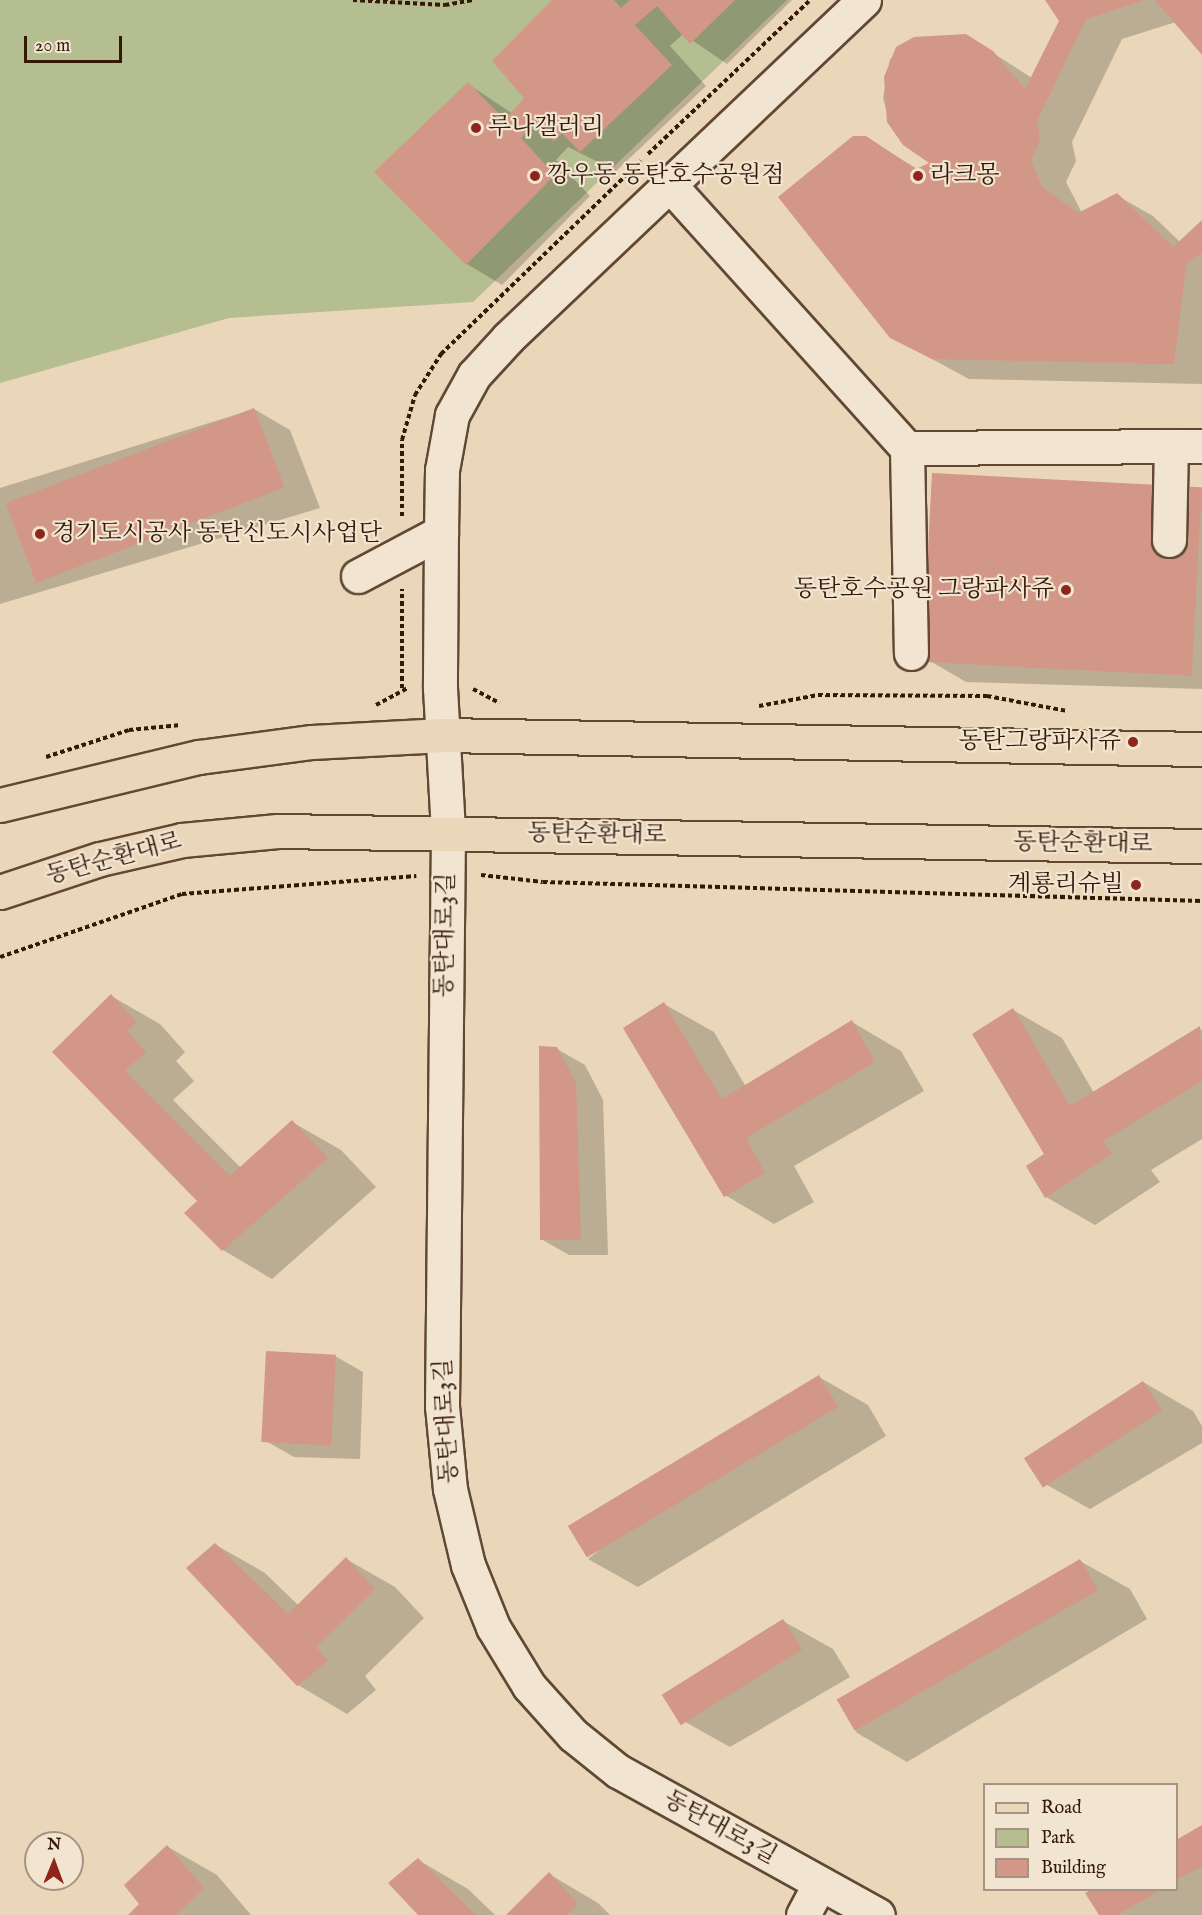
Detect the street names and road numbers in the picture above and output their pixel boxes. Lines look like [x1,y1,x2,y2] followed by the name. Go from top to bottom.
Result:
[527,819,667,851] street label: 동탄순환대로
[43,827,185,891] street label: 동탄순환대로
[1013,828,1153,860] street label: 동탄순환대로
[431,872,461,998] street label: 동탄대로3길
[429,1358,465,1484] street label: 동탄대로3길
[658,1785,782,1871] street label: 동탄대로3길

